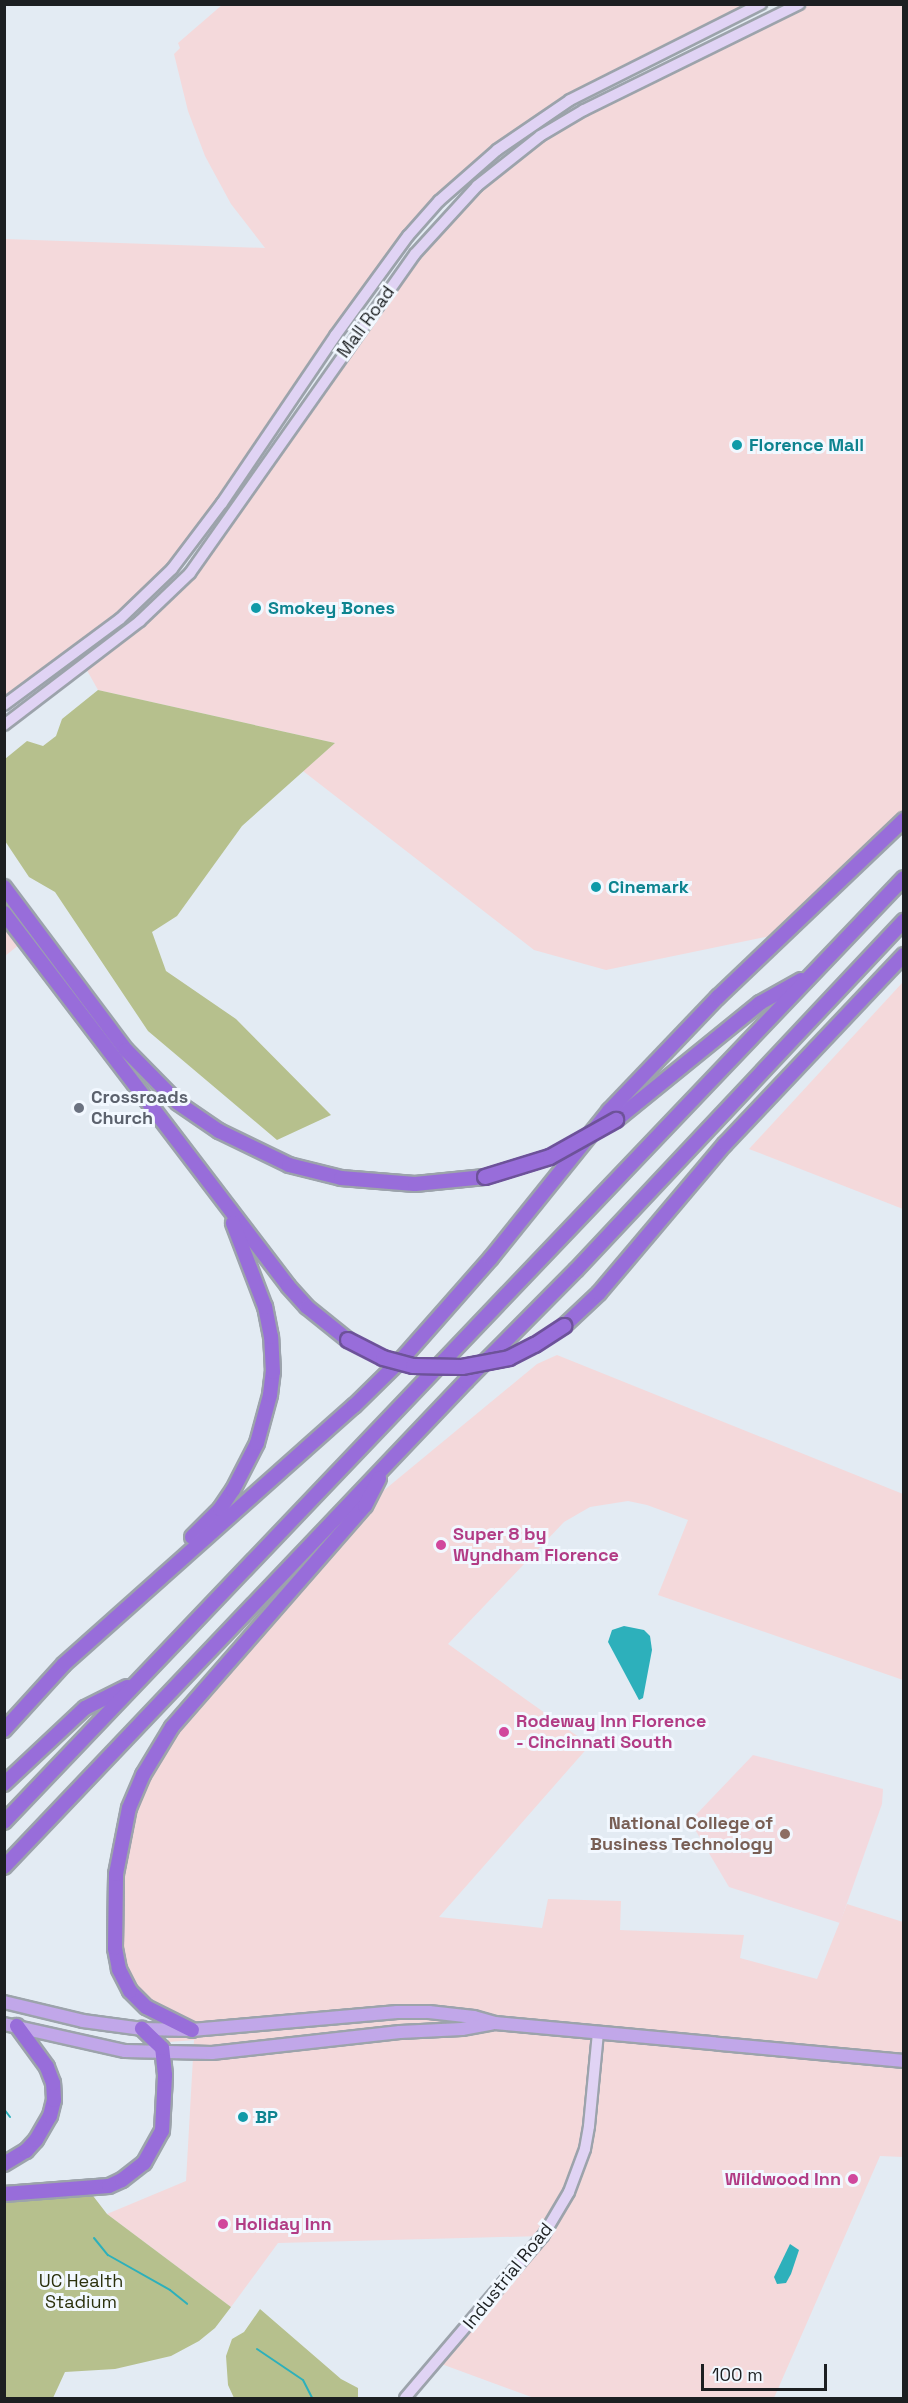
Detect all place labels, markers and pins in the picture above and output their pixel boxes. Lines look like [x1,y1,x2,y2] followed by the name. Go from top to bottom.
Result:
[749,434,864,456] place label: Florence Mall
[730,438,744,452] marker: Florence Mall
[268,597,395,619] place label: Smokey Bones
[249,601,263,615] marker: Smokey Bones
[608,876,689,898] place label: Cinemark
[589,880,603,894] marker: Cinemark
[91,1087,188,1130] place label: Crossroads Church
[72,1101,86,1115] marker: Crossroads Church
[453,1524,619,1567] place label: Super 8 by Wyndham Florence
[434,1538,448,1552] marker: Super 8 by Wyndham Florence
[516,1711,706,1754] place label: Rodeway Inn Florence - Cincinnati South
[497,1725,511,1739] marker: Rodeway Inn Florence - Cincinnati South
[589,1813,773,1856] place label: National College of Business Technology
[778,1827,792,1841] marker: National College of Business Technology
[255,2106,278,2128] place label: BP
[236,2110,250,2124] marker: BP
[725,2168,841,2190] place label: Wildwood Inn
[846,2172,860,2186] marker: Wildwood Inn
[235,2213,332,2235] place label: Holiday Inn
[216,2217,230,2231] marker: Holiday Inn

